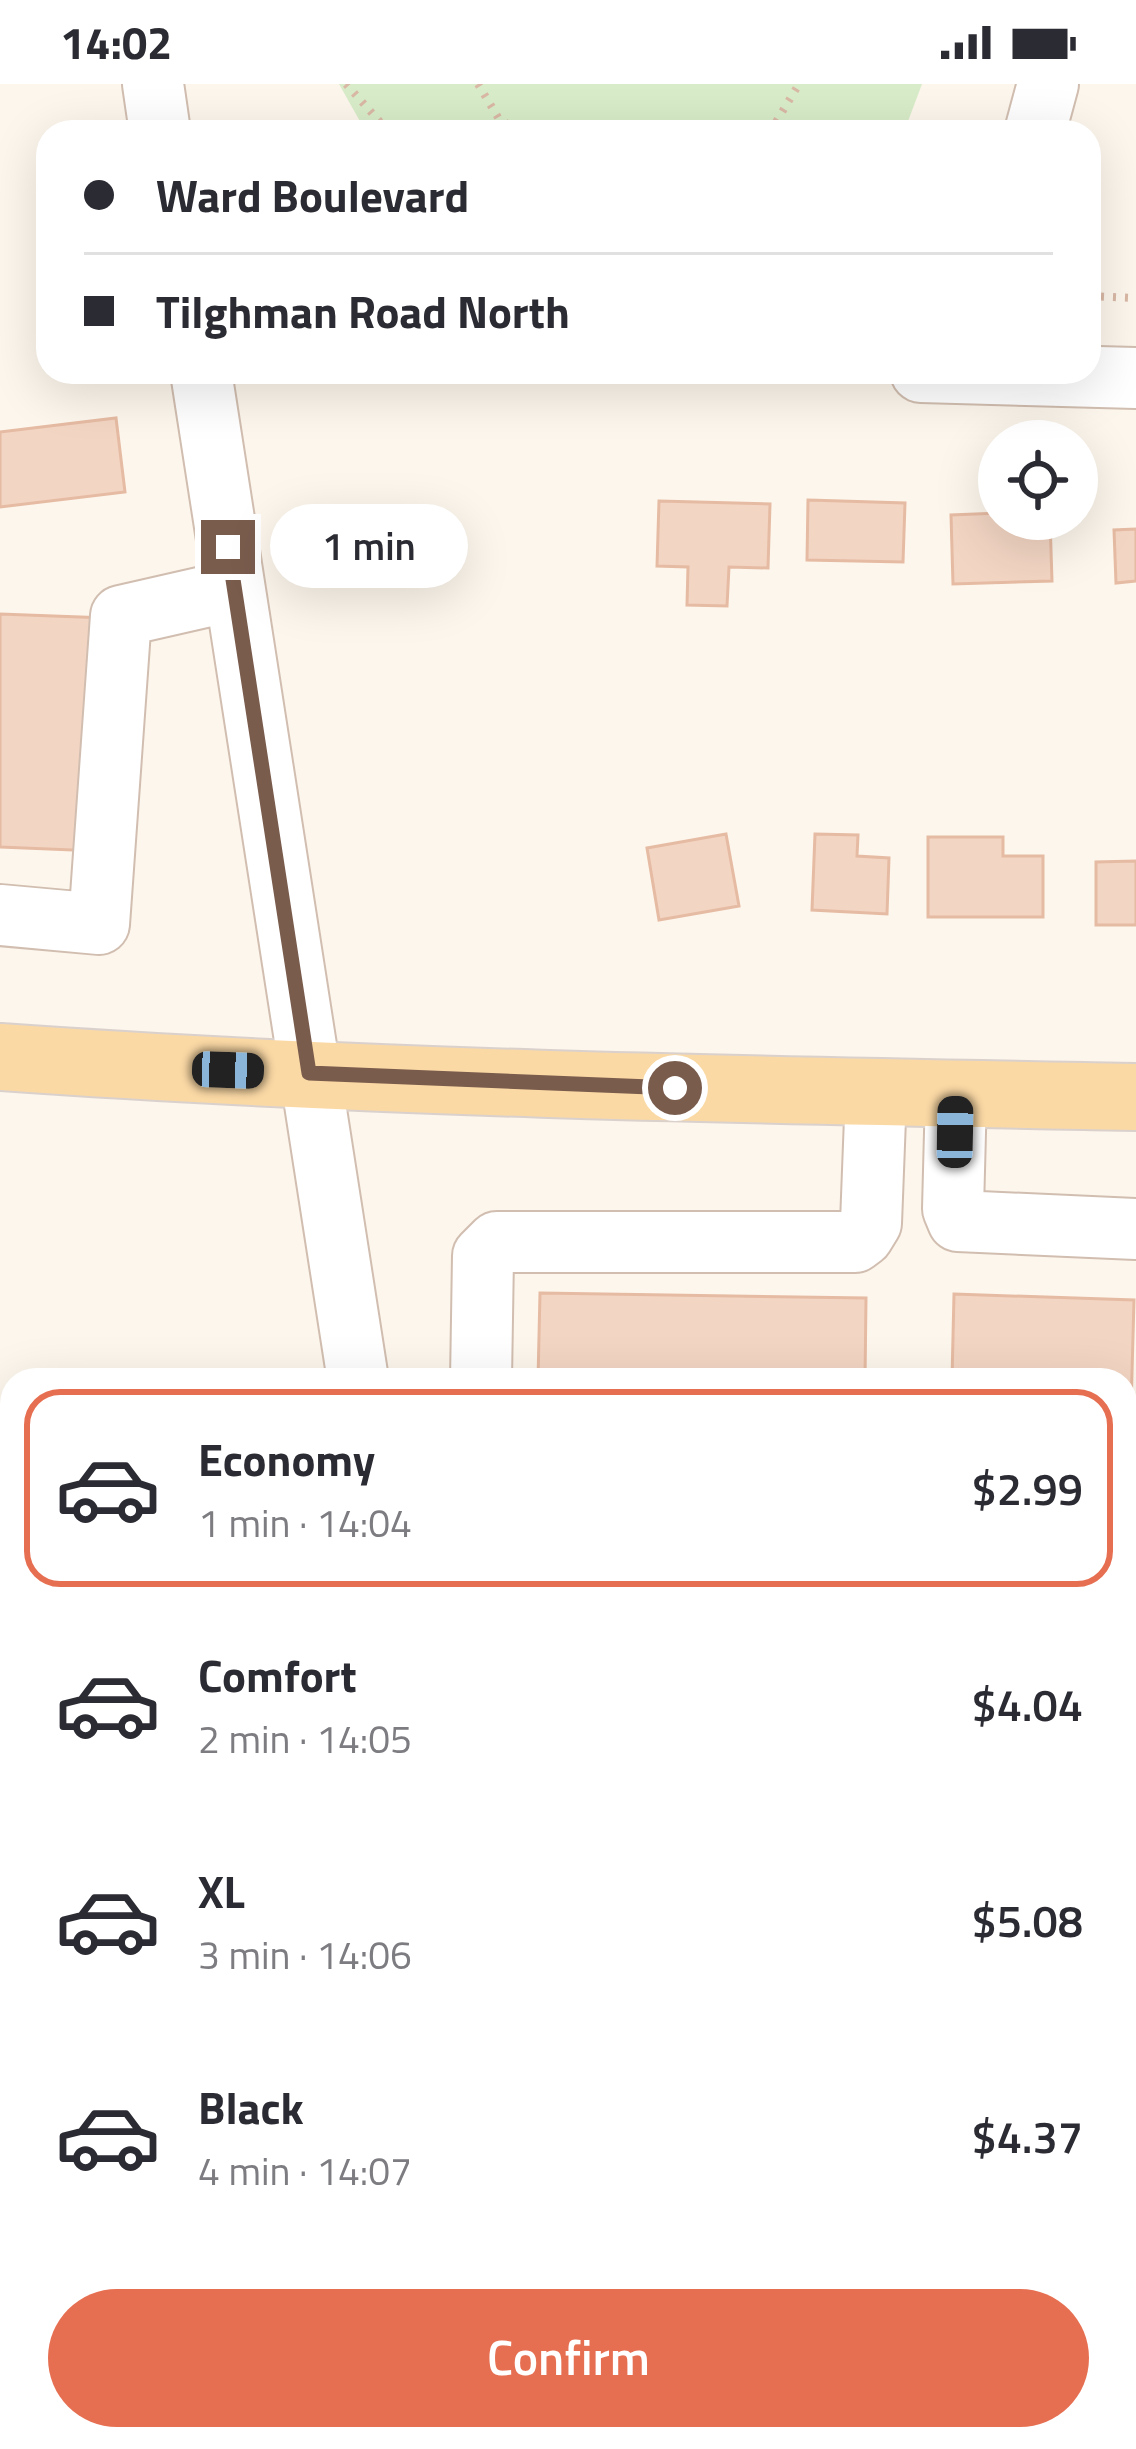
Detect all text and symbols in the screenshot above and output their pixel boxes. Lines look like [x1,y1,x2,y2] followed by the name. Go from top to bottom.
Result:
[60,8,172,76] text: 14:02
[156,161,469,229] text: Ward Boulevard
[156,277,570,345] text: Tilghman Road North
[978,420,1098,540] map controls
[978,420,1098,540] button: locate
[270,505,468,589] callout: 1 min
[322,516,416,575] text: 1 min
[201,520,255,574] route end
[191,1051,265,1089] car
[648,1061,702,1115] route start
[936,1096,974,1168] car
[198,1425,375,1493] text: Economy
[54,1434,162,1542] icon: car
[971,1454,1083,1522] text: $2.99
[198,1493,412,1552] text: 1 min · 14:04
[198,1641,357,1709] text: Comfort
[54,1650,162,1758] icon: car
[971,1670,1083,1738] text: $4.04
[198,1709,412,1768] text: 2 min · 14:05
[198,1857,245,1925] text: XL
[54,1866,162,1974] icon: car
[971,1886,1083,1954] text: $5.08
[198,1925,412,1984] text: 3 min · 14:06
[198,2073,304,2141] text: Black
[54,2082,162,2190] icon: car
[971,2102,1083,2170] text: $4.37
[198,2141,412,2200] text: 4 min · 14:07
[48,2289,1089,2427] button: Confirm

